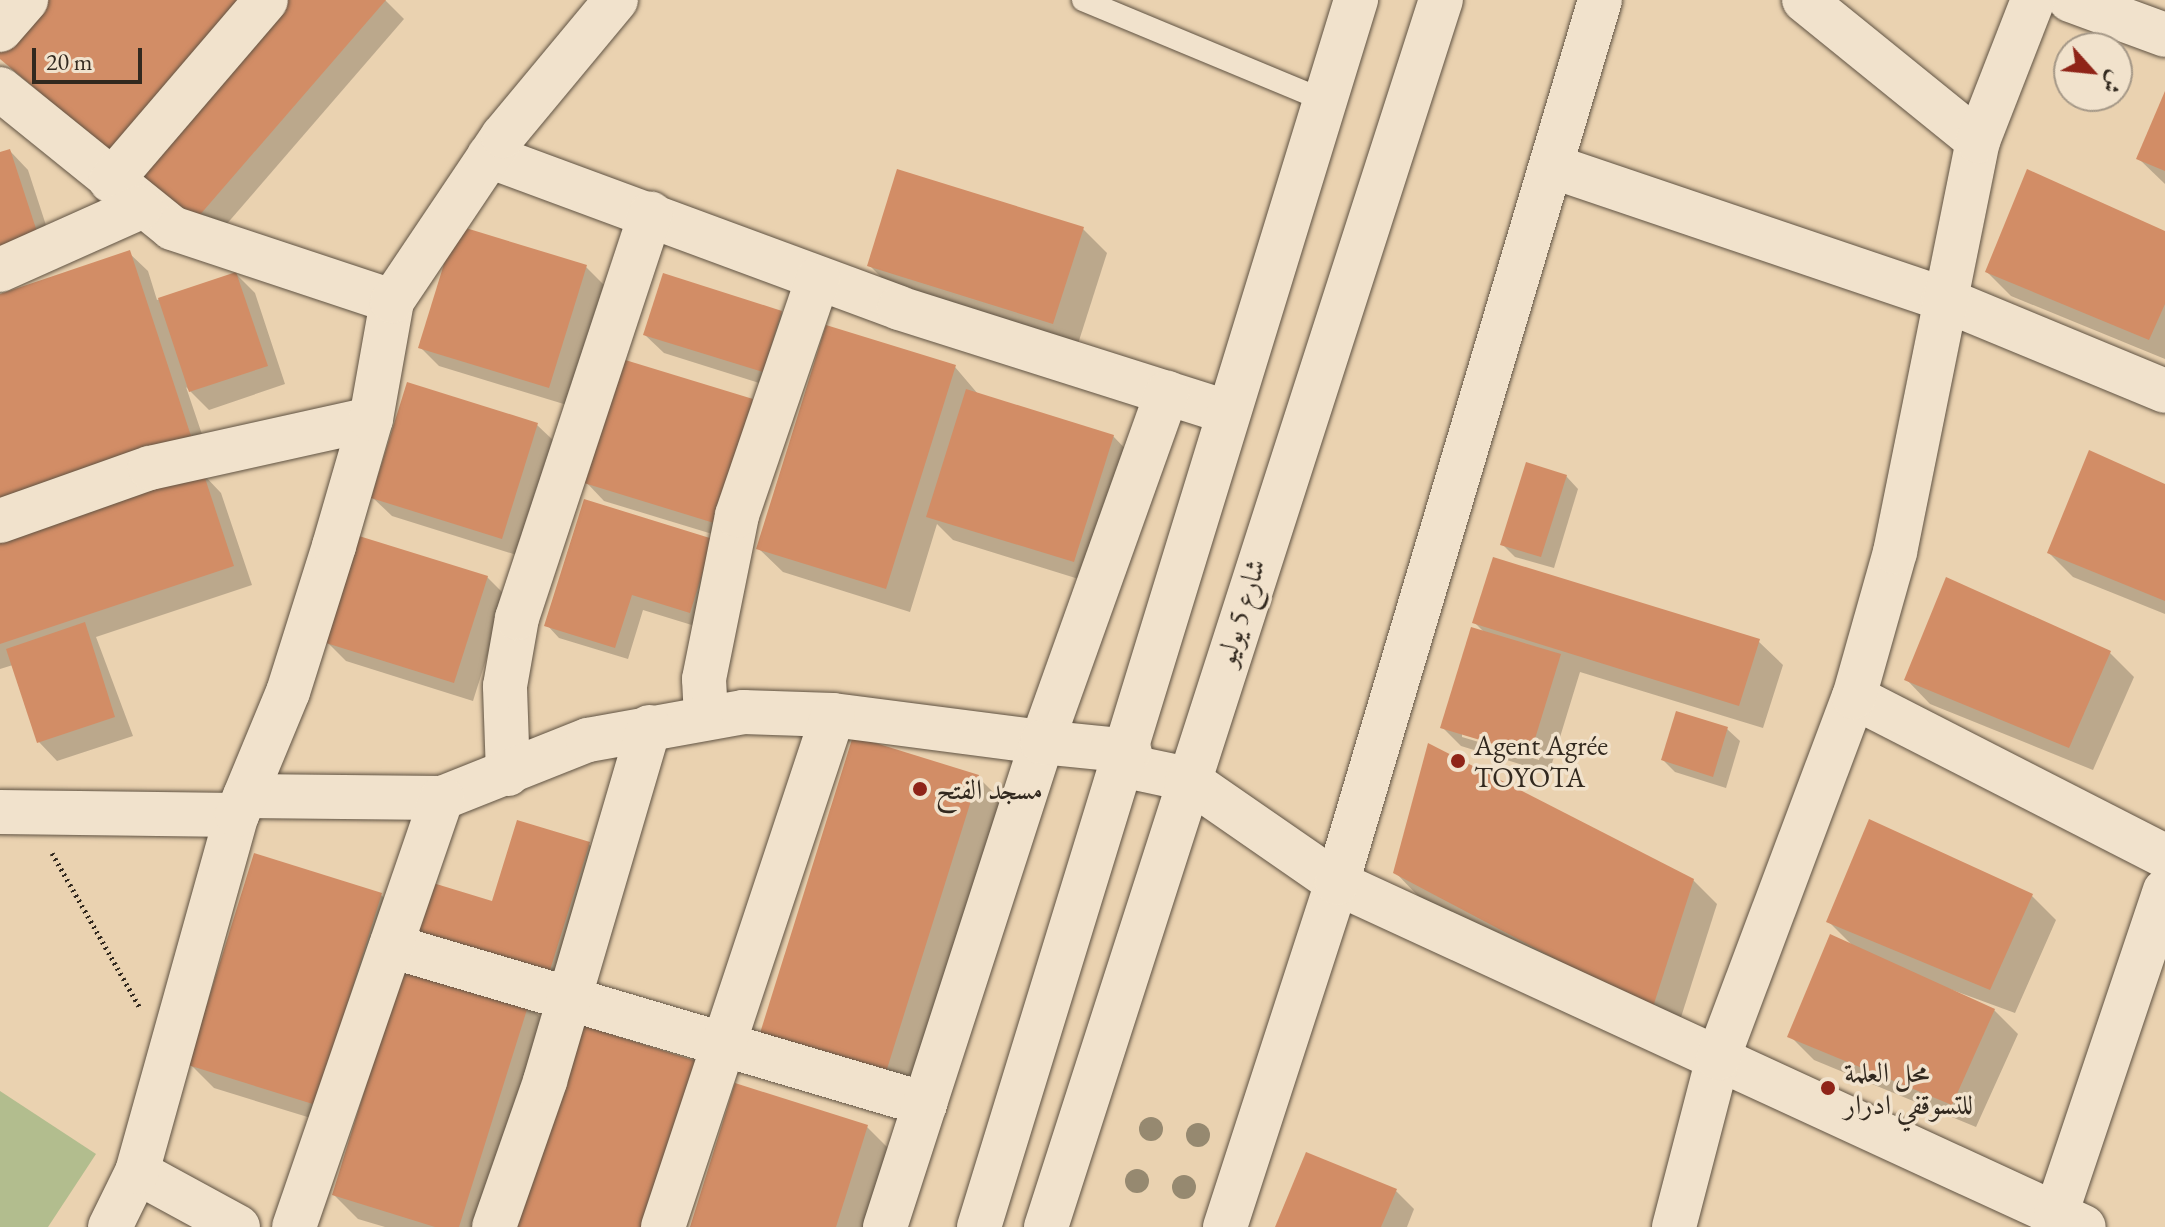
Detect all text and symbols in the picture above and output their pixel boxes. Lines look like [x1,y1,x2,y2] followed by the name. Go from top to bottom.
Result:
[36,32,146,82] scale bar
[2053,32,2133,112] north arrow
[46,46,93,77] text: 20 m
[2095,66,2131,99] text: ش
[1208,555,1272,669] street label: شارع 5 يوليو
[1474,728,1608,794] place label: Agent Agrée TOYOTA
[1449,752,1467,770] marker: Agent Agrée TOYOTA
[936,772,1043,806] place label: مسجد الفتح
[911,780,929,798] marker: مسجد الفتح
[1844,1055,1973,1121] place label: محل العلمة للتسوقفي ادرار
[1819,1079,1837,1097] marker: محل العلمة للتسوقفي ادرار

